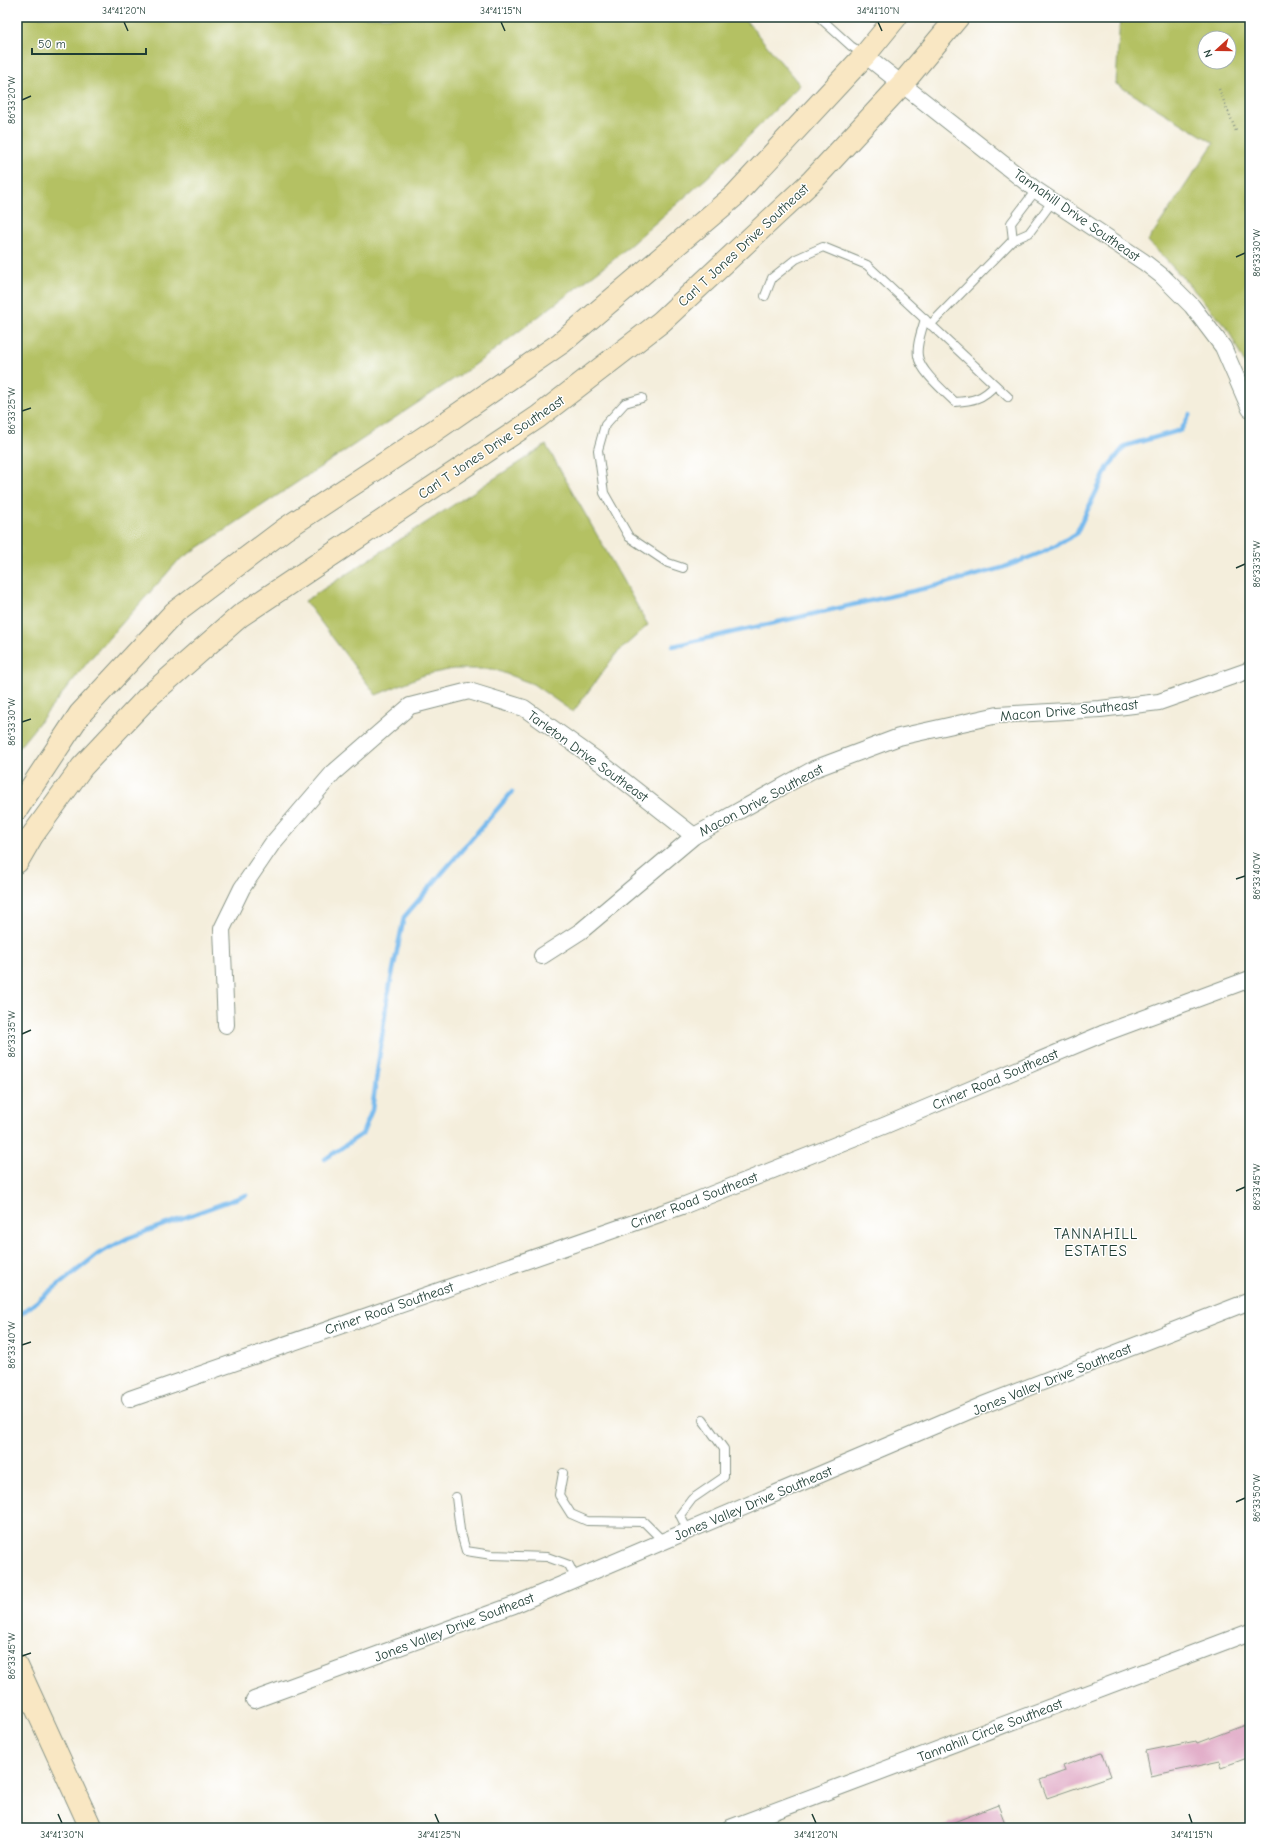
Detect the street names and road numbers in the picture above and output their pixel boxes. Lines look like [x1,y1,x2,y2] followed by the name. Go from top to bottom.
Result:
[1010,165,1144,266] street label: Tannahill Drive Southeast
[674,180,813,311] street label: Carl T Jones Drive Southeast
[415,391,568,503] street label: Carl T Jones Drive Southeast
[999,696,1140,725] street label: Macon Drive Southeast
[524,707,652,806] street label: Tarleton Drive Southeast
[696,760,827,840] street label: Macon Drive Southeast
[930,1045,1062,1114] street label: Criner Road Southeast
[628,1168,761,1233] street label: Criner Road Southeast
[323,1278,457,1339] street label: Criner Road Southeast
[970,1339,1135,1419] street label: Jones Valley Drive Southeast
[672,1462,836,1544] street label: Jones Valley Drive Southeast
[372,1589,537,1666] street label: Jones Valley Drive Southeast
[915,1695,1066,1766] street label: Tannahill Circle Southeast

